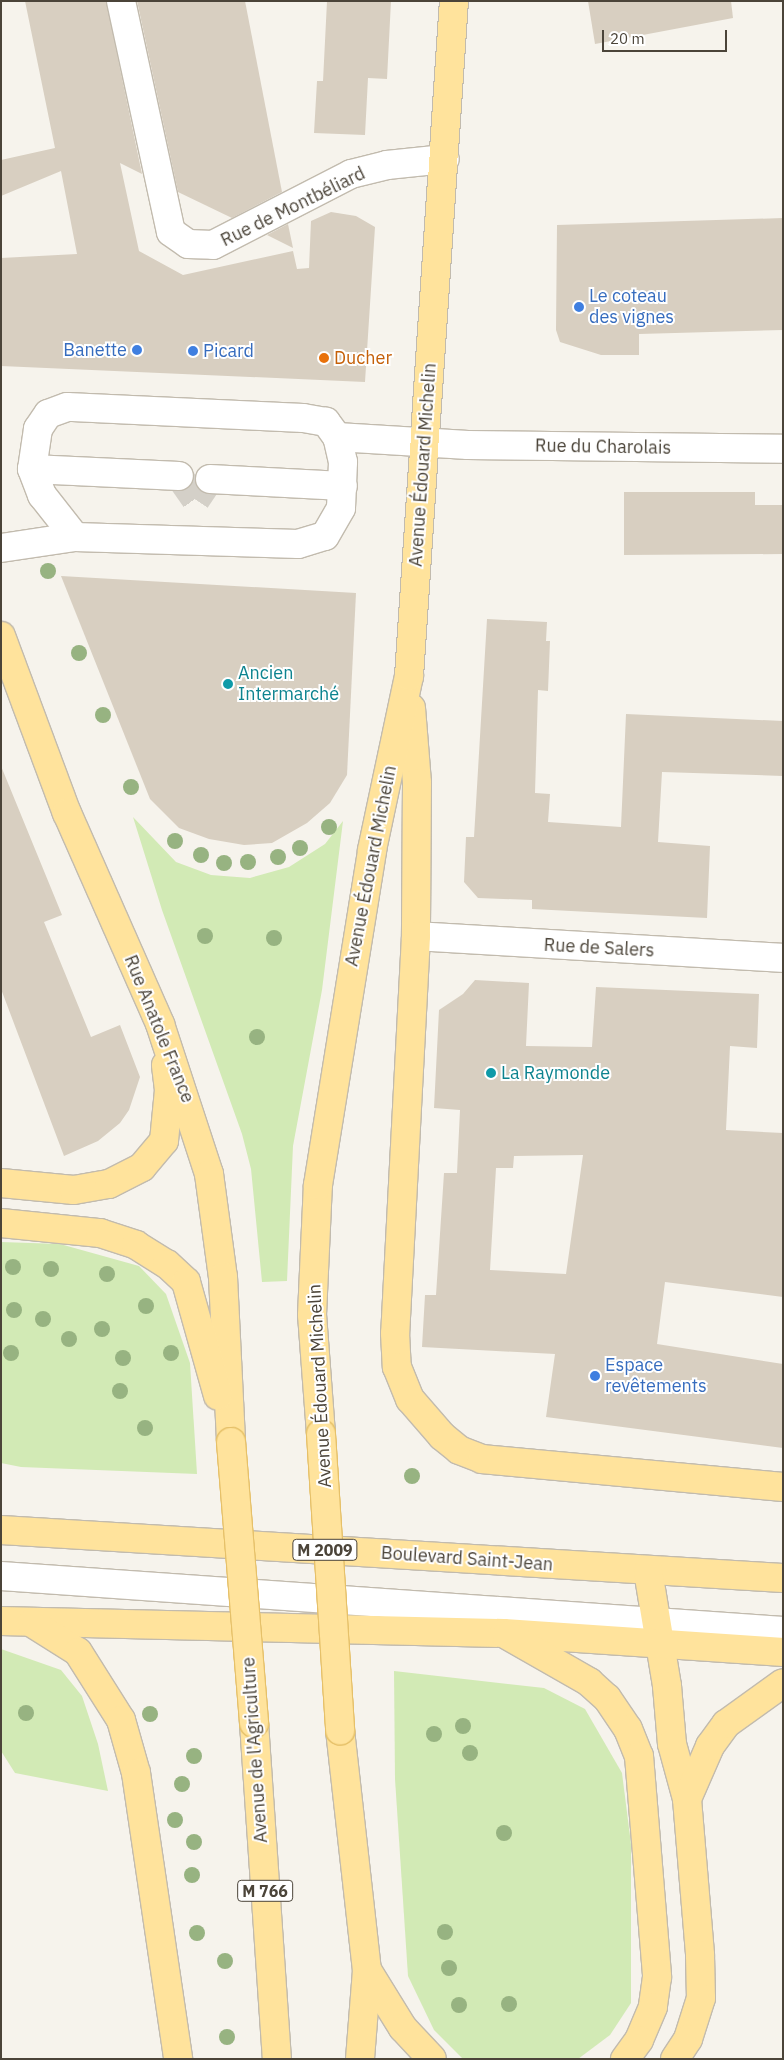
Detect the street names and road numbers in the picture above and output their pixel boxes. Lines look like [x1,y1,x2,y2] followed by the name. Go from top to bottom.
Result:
[217,163,369,251] street label: Rue de Montbéliard
[405,362,441,568] street label: Avenue Édouard Michelin
[535,435,671,459] street label: Rue du Charolais
[341,764,401,968] street label: Avenue Édouard Michelin
[543,934,655,962] street label: Rue de Salers
[119,952,199,1106] street label: Rue Anatole France
[304,1284,336,1488] street label: Avenue Édouard Michelin
[291,1536,359,1564] road number: M 2009
[380,1542,554,1576] street label: Boulevard Saint-Jean
[238,1656,272,1844] street label: Avenue de l'Agriculture
[236,1878,294,1904] road number: M 766

